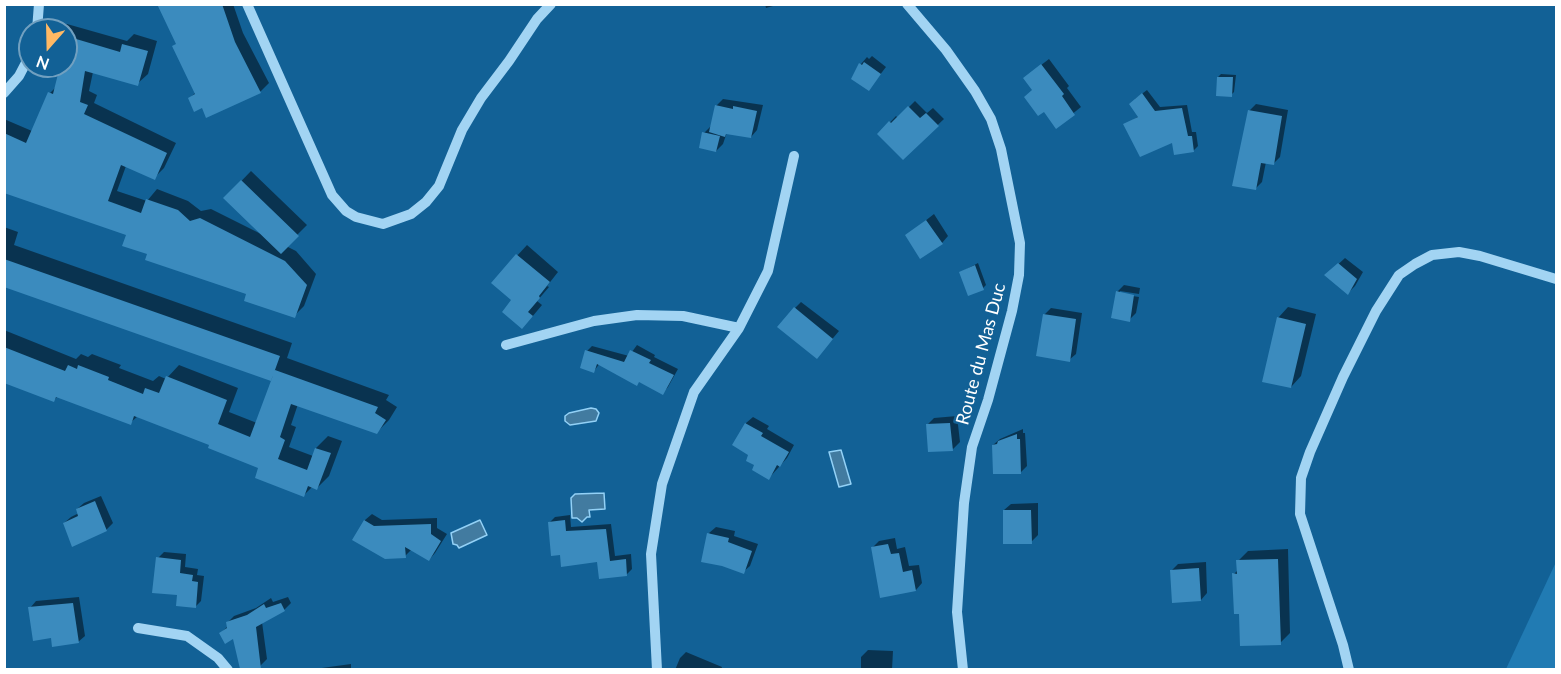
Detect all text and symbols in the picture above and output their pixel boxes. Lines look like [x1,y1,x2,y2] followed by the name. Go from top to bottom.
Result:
[18,18,78,78] north arrow
[33,52,51,75] text: N
[952,281,1010,427] street label: Route du Mas Duc

